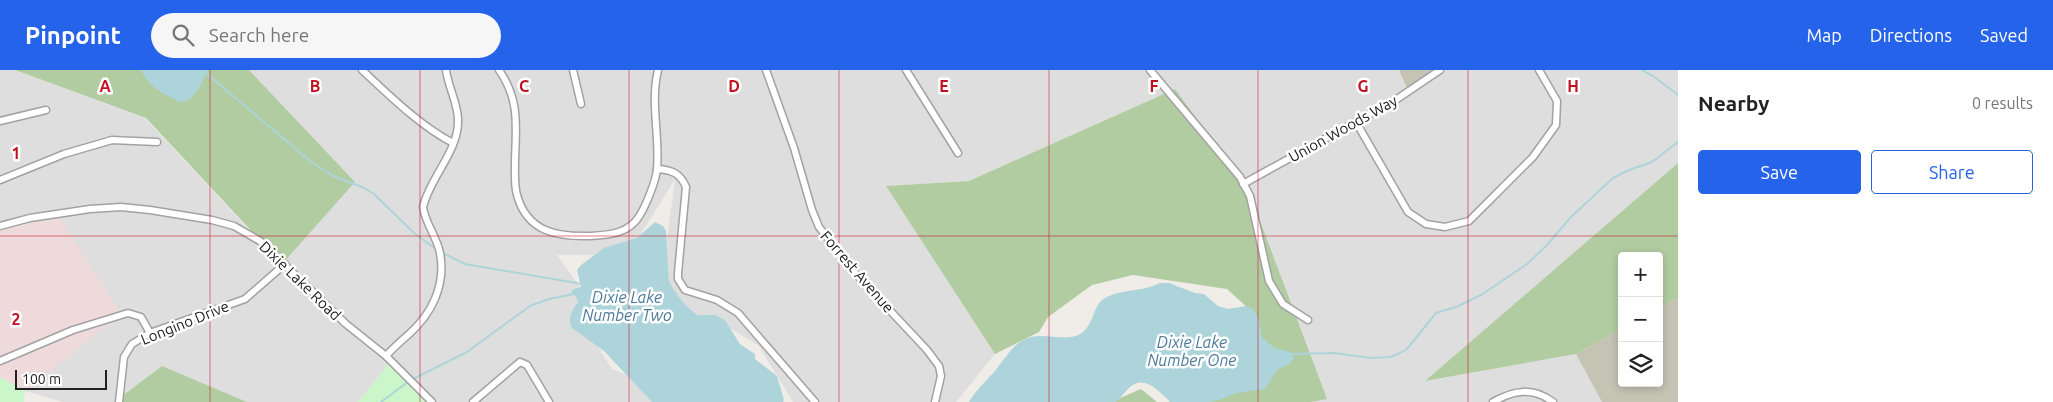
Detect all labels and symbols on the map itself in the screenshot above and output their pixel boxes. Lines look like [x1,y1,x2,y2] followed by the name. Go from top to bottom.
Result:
[99,77,111,95] text: A
[310,77,320,95] text: B
[519,77,529,95] text: C
[728,77,740,95] text: D
[939,77,949,95] text: E
[1150,77,1159,95] text: F
[1357,77,1369,95] text: G
[1567,77,1579,95] text: H
[1285,92,1400,165] street label: Union Woods Way
[11,144,21,162] text: 1
[817,227,897,316] street label: Forrest Avenue
[256,238,344,324] street label: Dixie Lake Road
[582,288,672,324] water label: Dixie Lake Number Two
[138,297,231,348] street label: Longino Drive
[11,310,21,328] text: 2
[1148,333,1236,369] water label: Dixie Lake Number One
[15,367,108,390] scale bar

